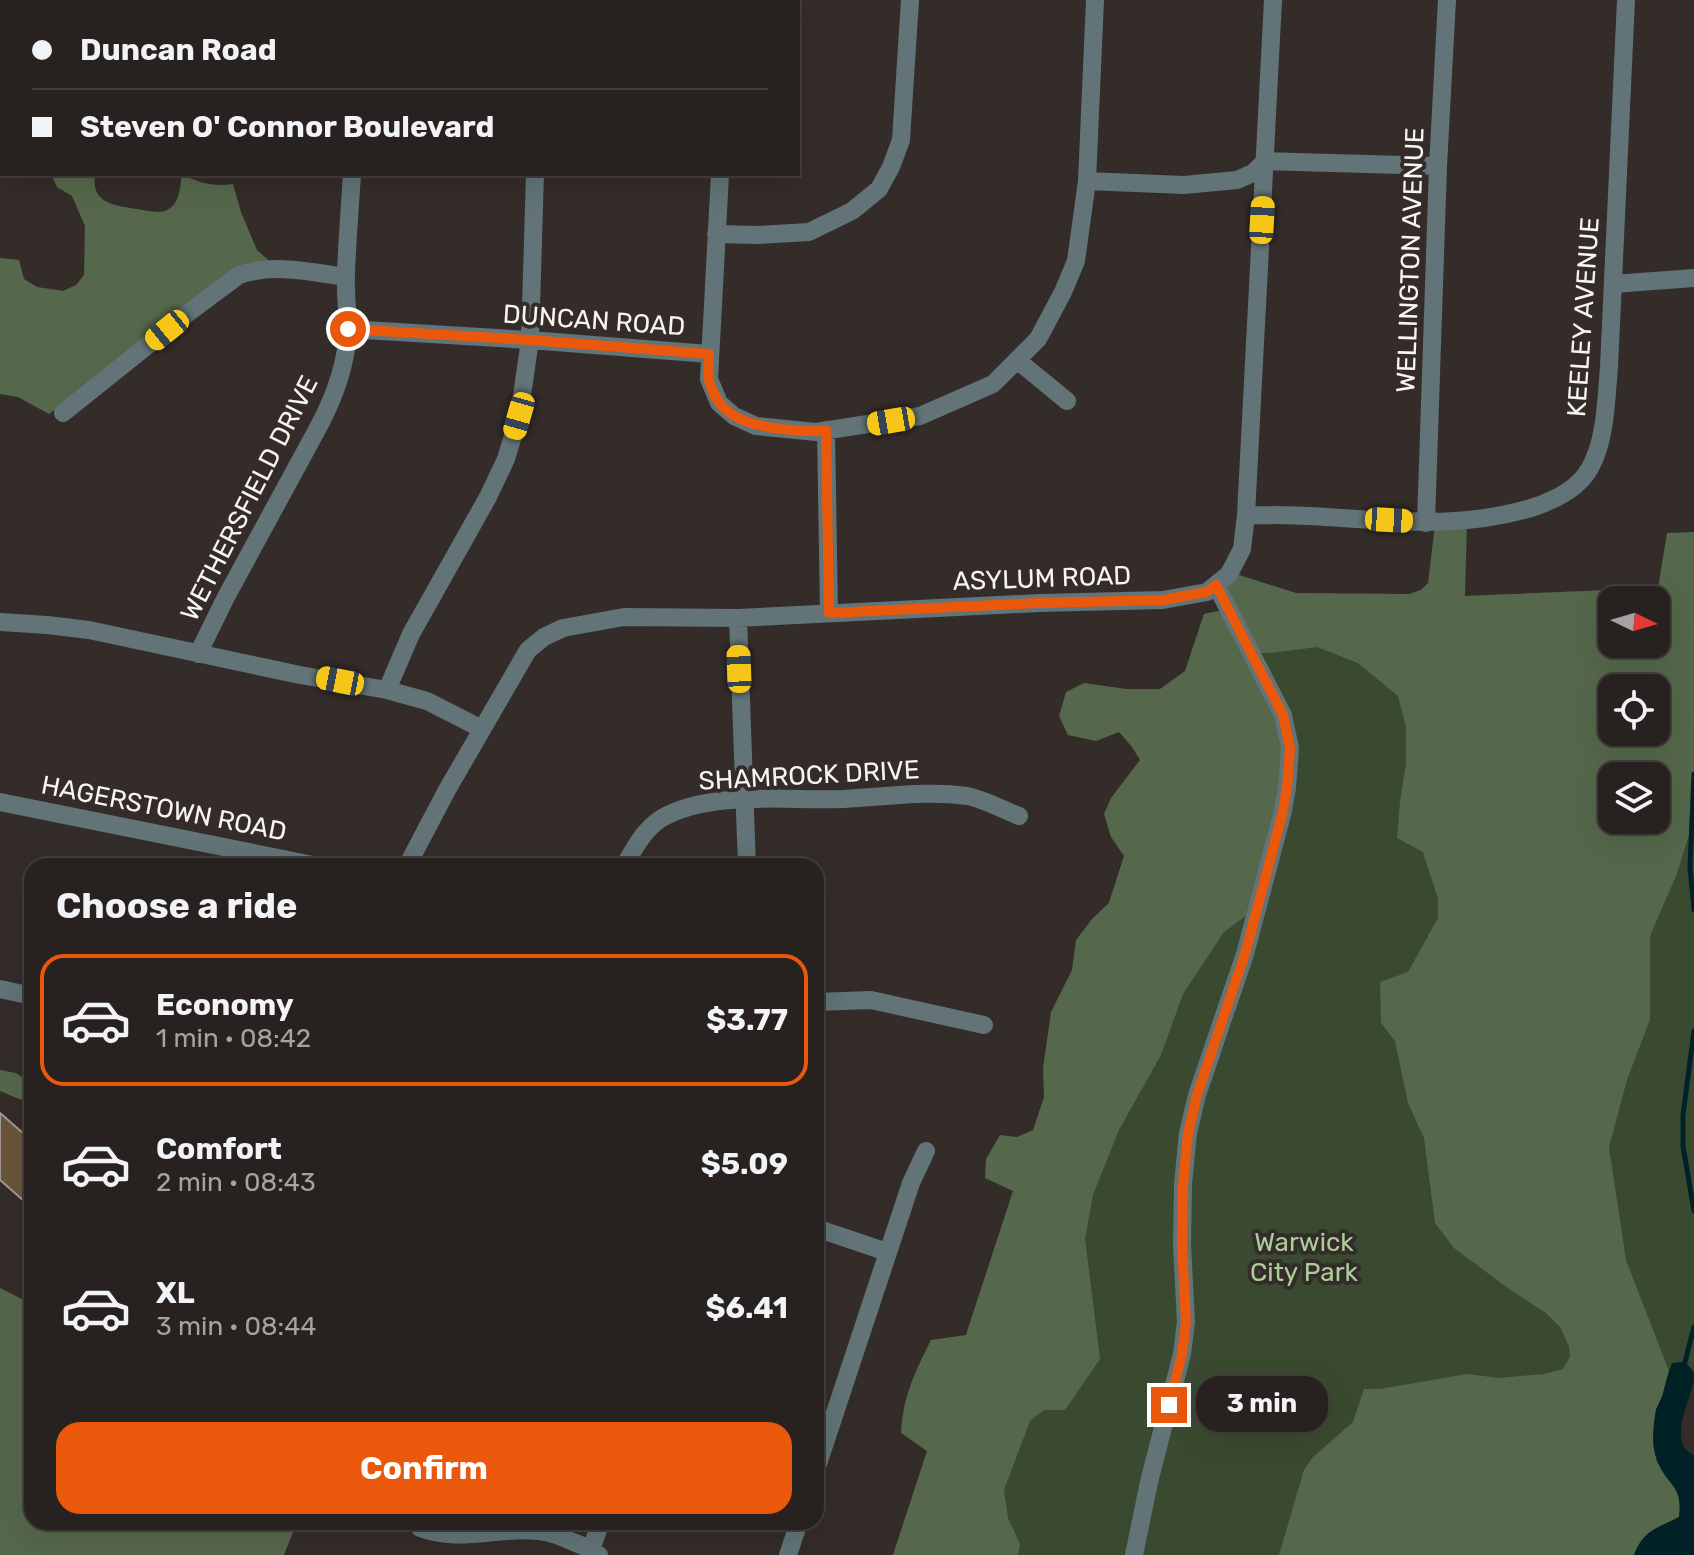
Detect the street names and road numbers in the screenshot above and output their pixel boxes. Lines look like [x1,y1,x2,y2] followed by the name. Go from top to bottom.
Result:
[1390,127,1431,393] street label: WELLINGTON AVENUE
[1561,216,1606,418] street label: KEELEY AVENUE
[502,299,686,342] street label: DUNCAN ROAD
[174,370,325,626] street label: WETHERSFIELD DRIVE
[952,560,1132,597] street label: ASYLUM ROAD
[698,754,920,797] street label: SHAMROCK DRIVE
[39,770,289,847] street label: HAGERSTOWN ROAD

